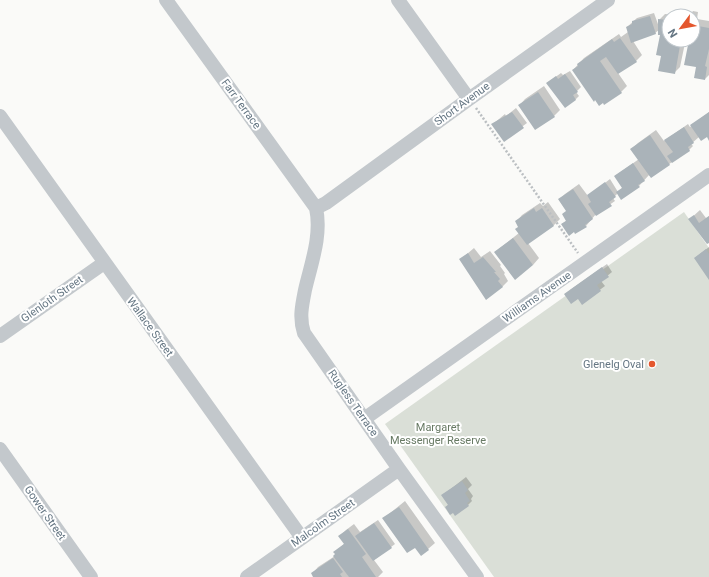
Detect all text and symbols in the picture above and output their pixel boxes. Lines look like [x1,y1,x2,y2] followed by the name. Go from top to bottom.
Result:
[661,8,701,48] north arrow
[665,26,681,40] text: N
[219,77,264,132] street label: Farr Terrace
[432,79,492,128] street label: Short Avenue
[500,269,574,325] street label: Williams Avenue
[19,273,86,325] street label: Glenloth Street
[124,295,176,360] street label: Wallace Street
[583,358,644,371] place label: Glenelg Oval
[647,359,657,369] marker: Glenelg Oval
[325,367,381,439] street label: Rugless Terrace
[390,421,486,447] park label: Margaret Messenger Reserve
[22,483,69,543] street label: Gower Street
[289,496,358,550] street label: Malcolm Street

